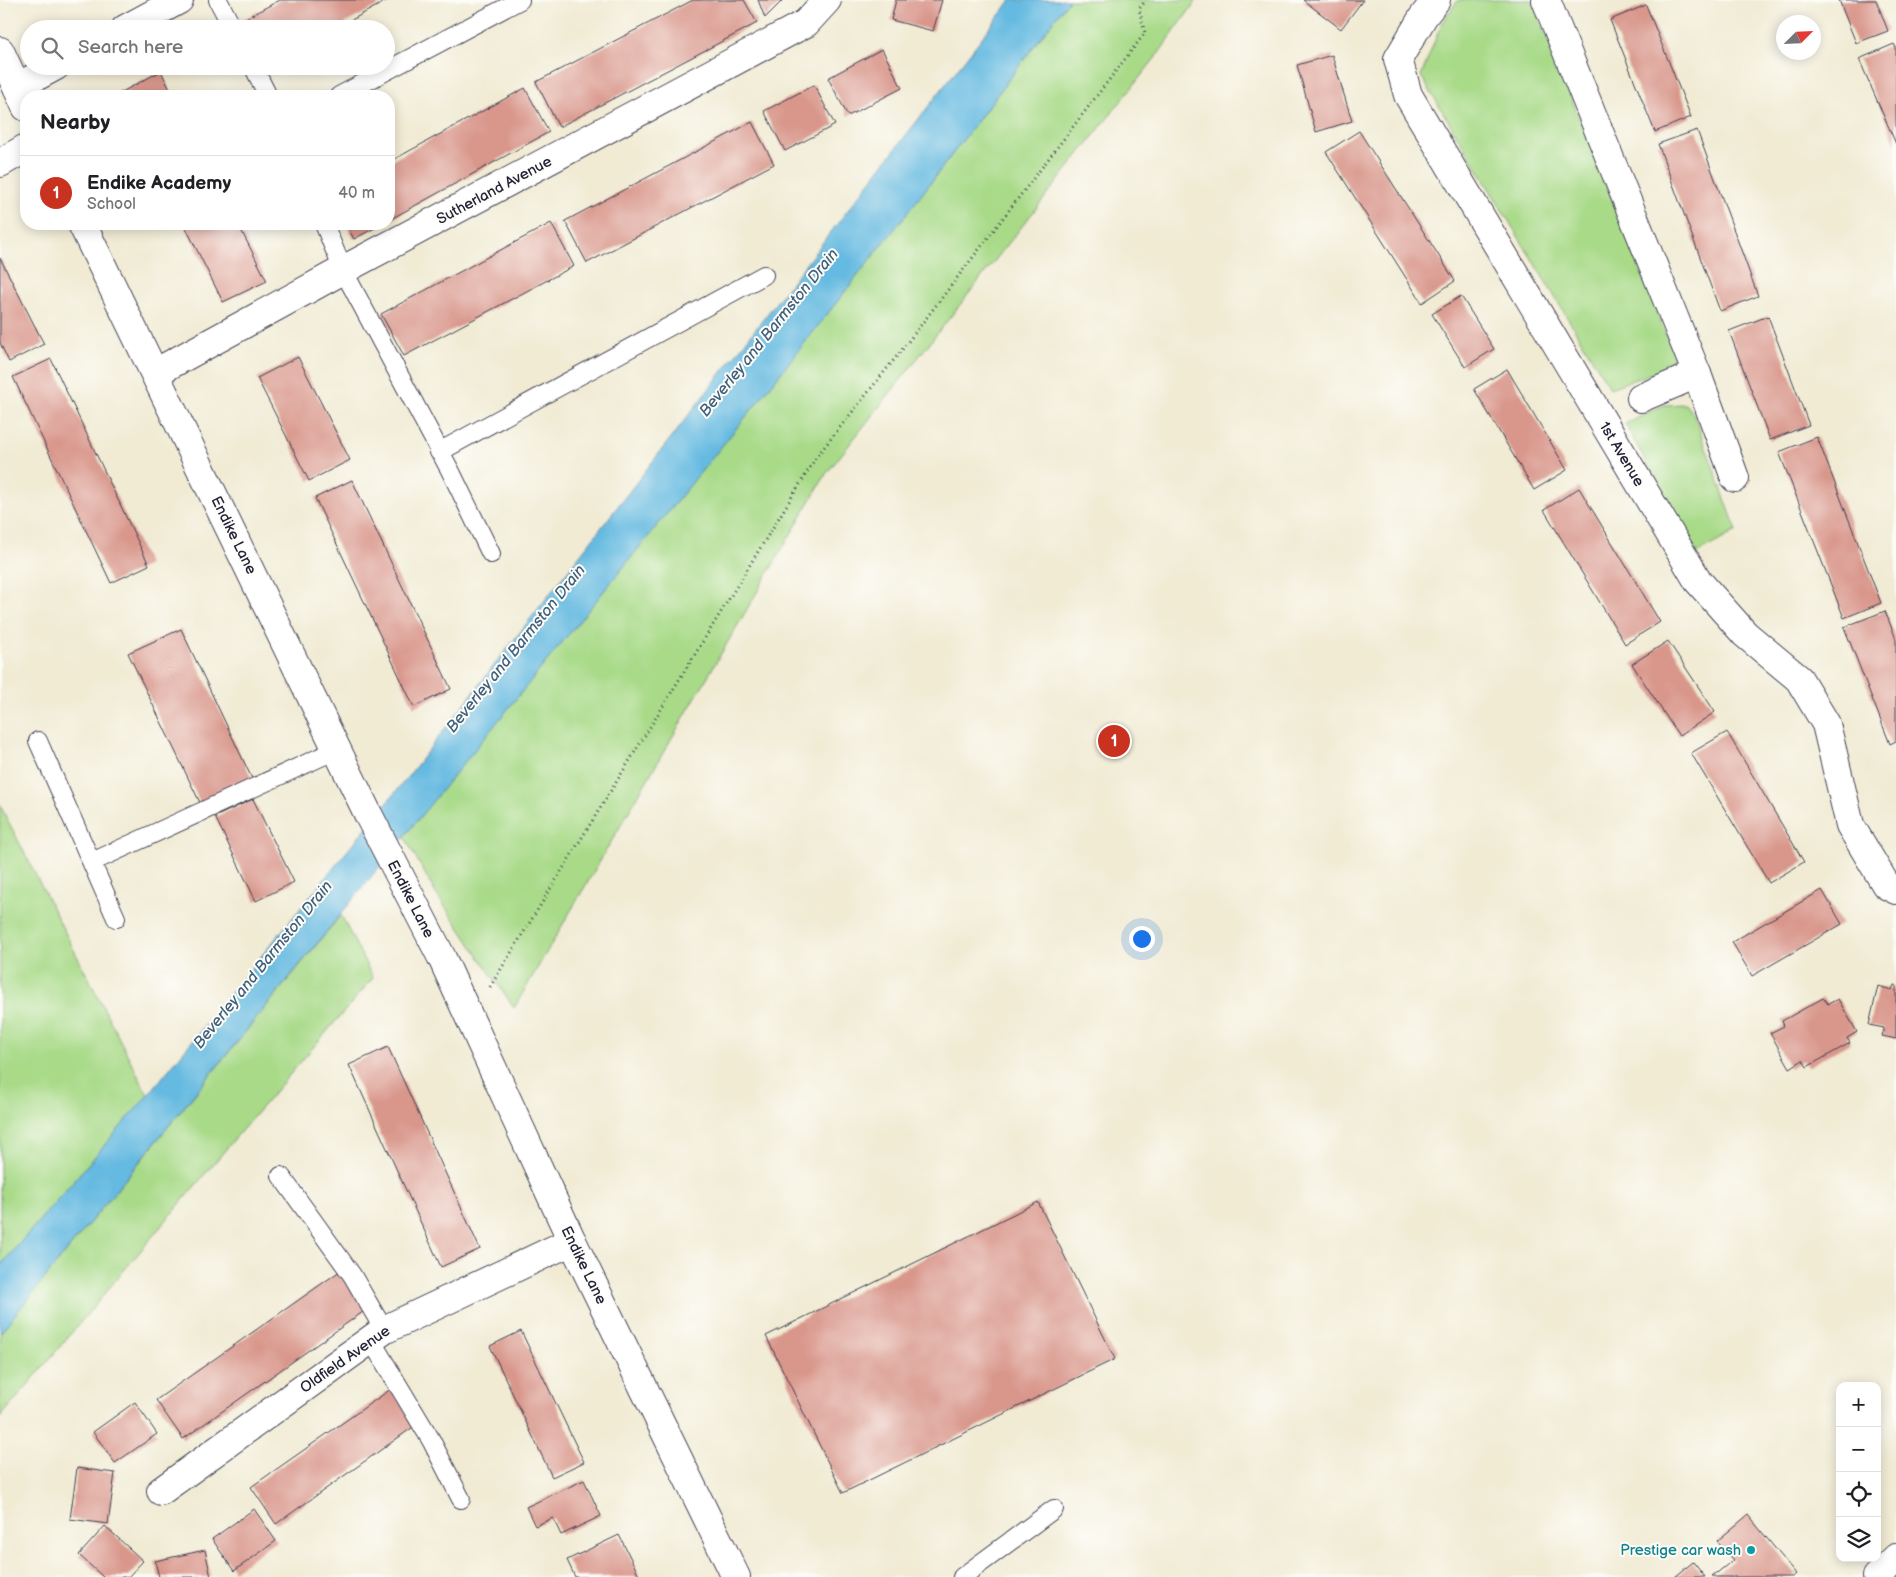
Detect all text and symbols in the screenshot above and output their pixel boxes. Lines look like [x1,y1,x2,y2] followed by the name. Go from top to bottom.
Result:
[1776,15,1821,60] north arrow
[20,20,395,75] search box
[38,34,66,62] icon: search
[78,36,183,59] text: Search here
[40,110,110,135] text: Nearby
[433,152,555,229] street label: Sutherland Avenue
[87,172,231,195] text: Endike Academy
[53,184,59,203] text: 1
[338,184,375,203] text: 40 m
[87,195,136,214] text: School
[696,245,843,421] water label: Beverley and Barmston Drain
[1595,418,1648,490] street label: 1st Avenue
[206,493,261,577] street label: Endike Lane
[443,561,590,737] water label: Beverley and Barmston Drain
[1098,722,1130,760] pin: 1
[383,857,438,941] street label: Endike Lane
[190,877,337,1053] water label: Beverley and Barmston Drain
[1129,926,1155,952] your location
[556,1223,611,1307] street label: Endike Lane
[297,1321,394,1398] street label: Oldfield Avenue
[1836,1382,1881,1562] map controls
[1836,1382,1881,1427] button: +
[1836,1427,1881,1472] button: −
[1836,1472,1881,1517] button: locate
[1836,1517,1881,1562] button: layers
[1620,1541,1741,1560] place label: Prestige car wash
[1745,1544,1757,1556] marker: Prestige car wash

